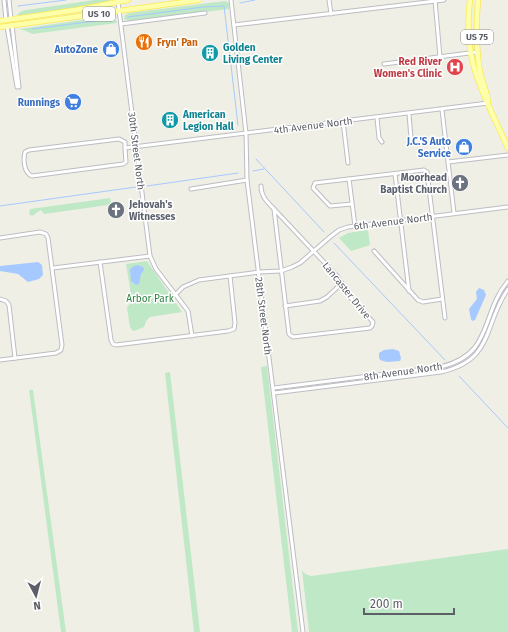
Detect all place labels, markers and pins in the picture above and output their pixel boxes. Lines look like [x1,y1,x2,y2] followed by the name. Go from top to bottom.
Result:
[134,32,154,52] restaurant icon: Fryn' Pan
[157,37,198,49] place label: Fryn' Pan
[101,39,121,59] shop icon: AutoZone
[223,42,284,66] place label: Golden Living Center
[200,43,220,63] building icon: Golden Living Center
[54,44,98,56] place label: AutoZone
[374,56,443,80] place label: Red River Women's Clinic
[445,57,465,77] hospital icon: Red River Women's Clinic
[63,92,83,112] supermarket icon: Runnings
[18,97,60,109] place label: Runnings
[182,109,234,133] place label: American Legion Hall
[160,110,180,130] building icon: American Legion Hall
[406,136,451,160] place label: J.C.'S Auto Service
[454,137,474,157] shop icon: J.C.'S Auto Service
[380,172,447,196] place label: Moorhead Baptist Church
[450,173,470,193] church icon: Moorhead Baptist Church
[128,199,176,223] place label: Jehovah's Witnesses
[106,200,126,220] church icon: Jehovah's Witnesses

